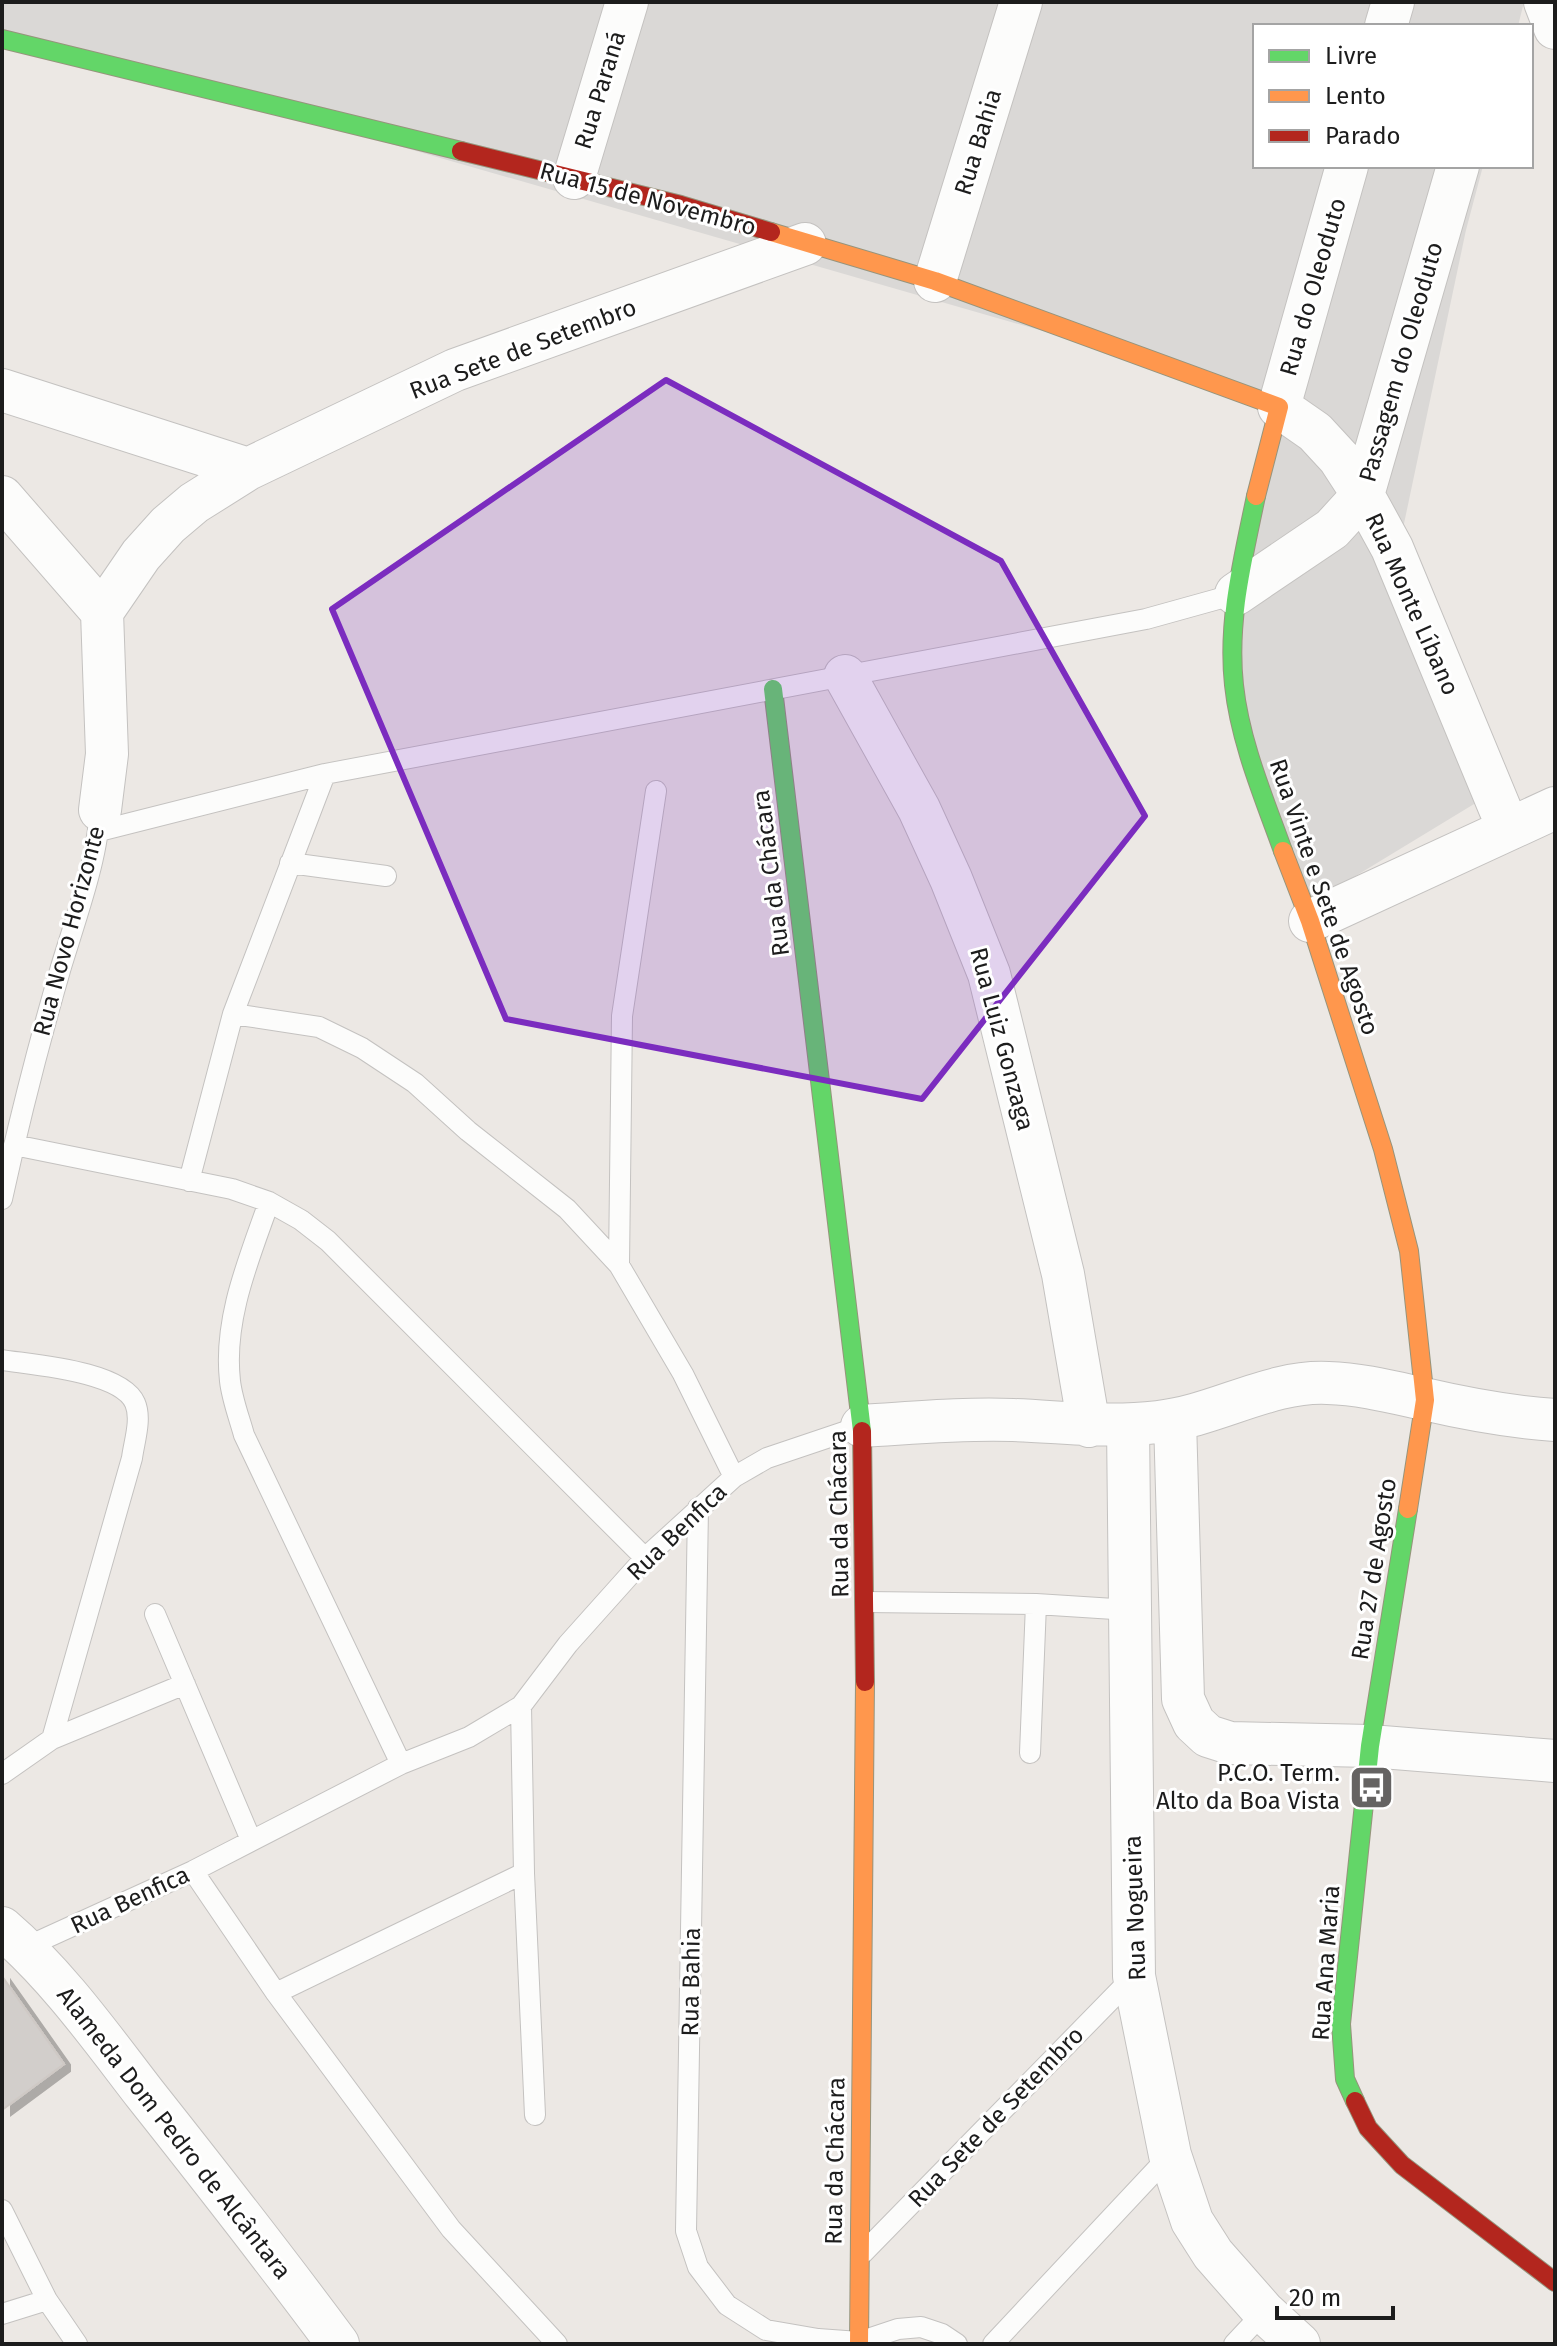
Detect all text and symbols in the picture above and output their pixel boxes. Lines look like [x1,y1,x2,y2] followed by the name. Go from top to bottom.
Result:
[1253,24,1533,168] legend
[569,27,631,153] street label: Rua Paraná
[1325,42,1377,70] text: Livre
[1325,82,1386,110] text: Lento
[949,86,1007,198] street label: Rua Bahia
[1325,122,1401,150] text: Parado
[537,157,759,241] street label: Rua 15 de Novembro
[1274,195,1352,379] street label: Rua do Oleoduto
[1353,239,1449,485] street label: Passagem do Oleoduto
[406,293,640,405] street label: Rua Sete de Setembro
[1359,509,1465,699] street label: Rua Monte Líbano
[1263,755,1385,1039] street label: Rua Vinte e Sete de Agosto
[747,788,795,958] street label: Rua da Chácara
[27,823,111,1039] street label: Rua Novo Horizonte
[964,944,1040,1134] street label: Rua Luiz Gonzaga
[824,1430,854,1598] street label: Rua da Chácara
[1346,1476,1402,1662] street label: Rua 27 de Agosto
[621,1478,733,1586] street label: Rua Benfica
[1156,1759,1340,1815] place label: P.C.O. Term. Alto da Boa Vista
[1347,1763,1395,1811] bus stop icon: P.C.O. Term. Alto da Boa Vista
[1118,1835,1152,1981] street label: Rua Nogueira
[66,1860,194,1940] street label: Rua Benfica
[1307,1884,1345,2042] street label: Rua Ana Maria
[676,1927,706,2037] street label: Rua Bahia
[51,1981,297,2285] street label: Alameda Dom Pedro de Alcântara
[902,2021,1090,2213] street label: Rua Sete de Setembro
[820,2077,850,2245] street label: Rua da Chácara
[1277,2270,1393,2320] scale bar
[1289,2284,1341,2312] text: 20 m

